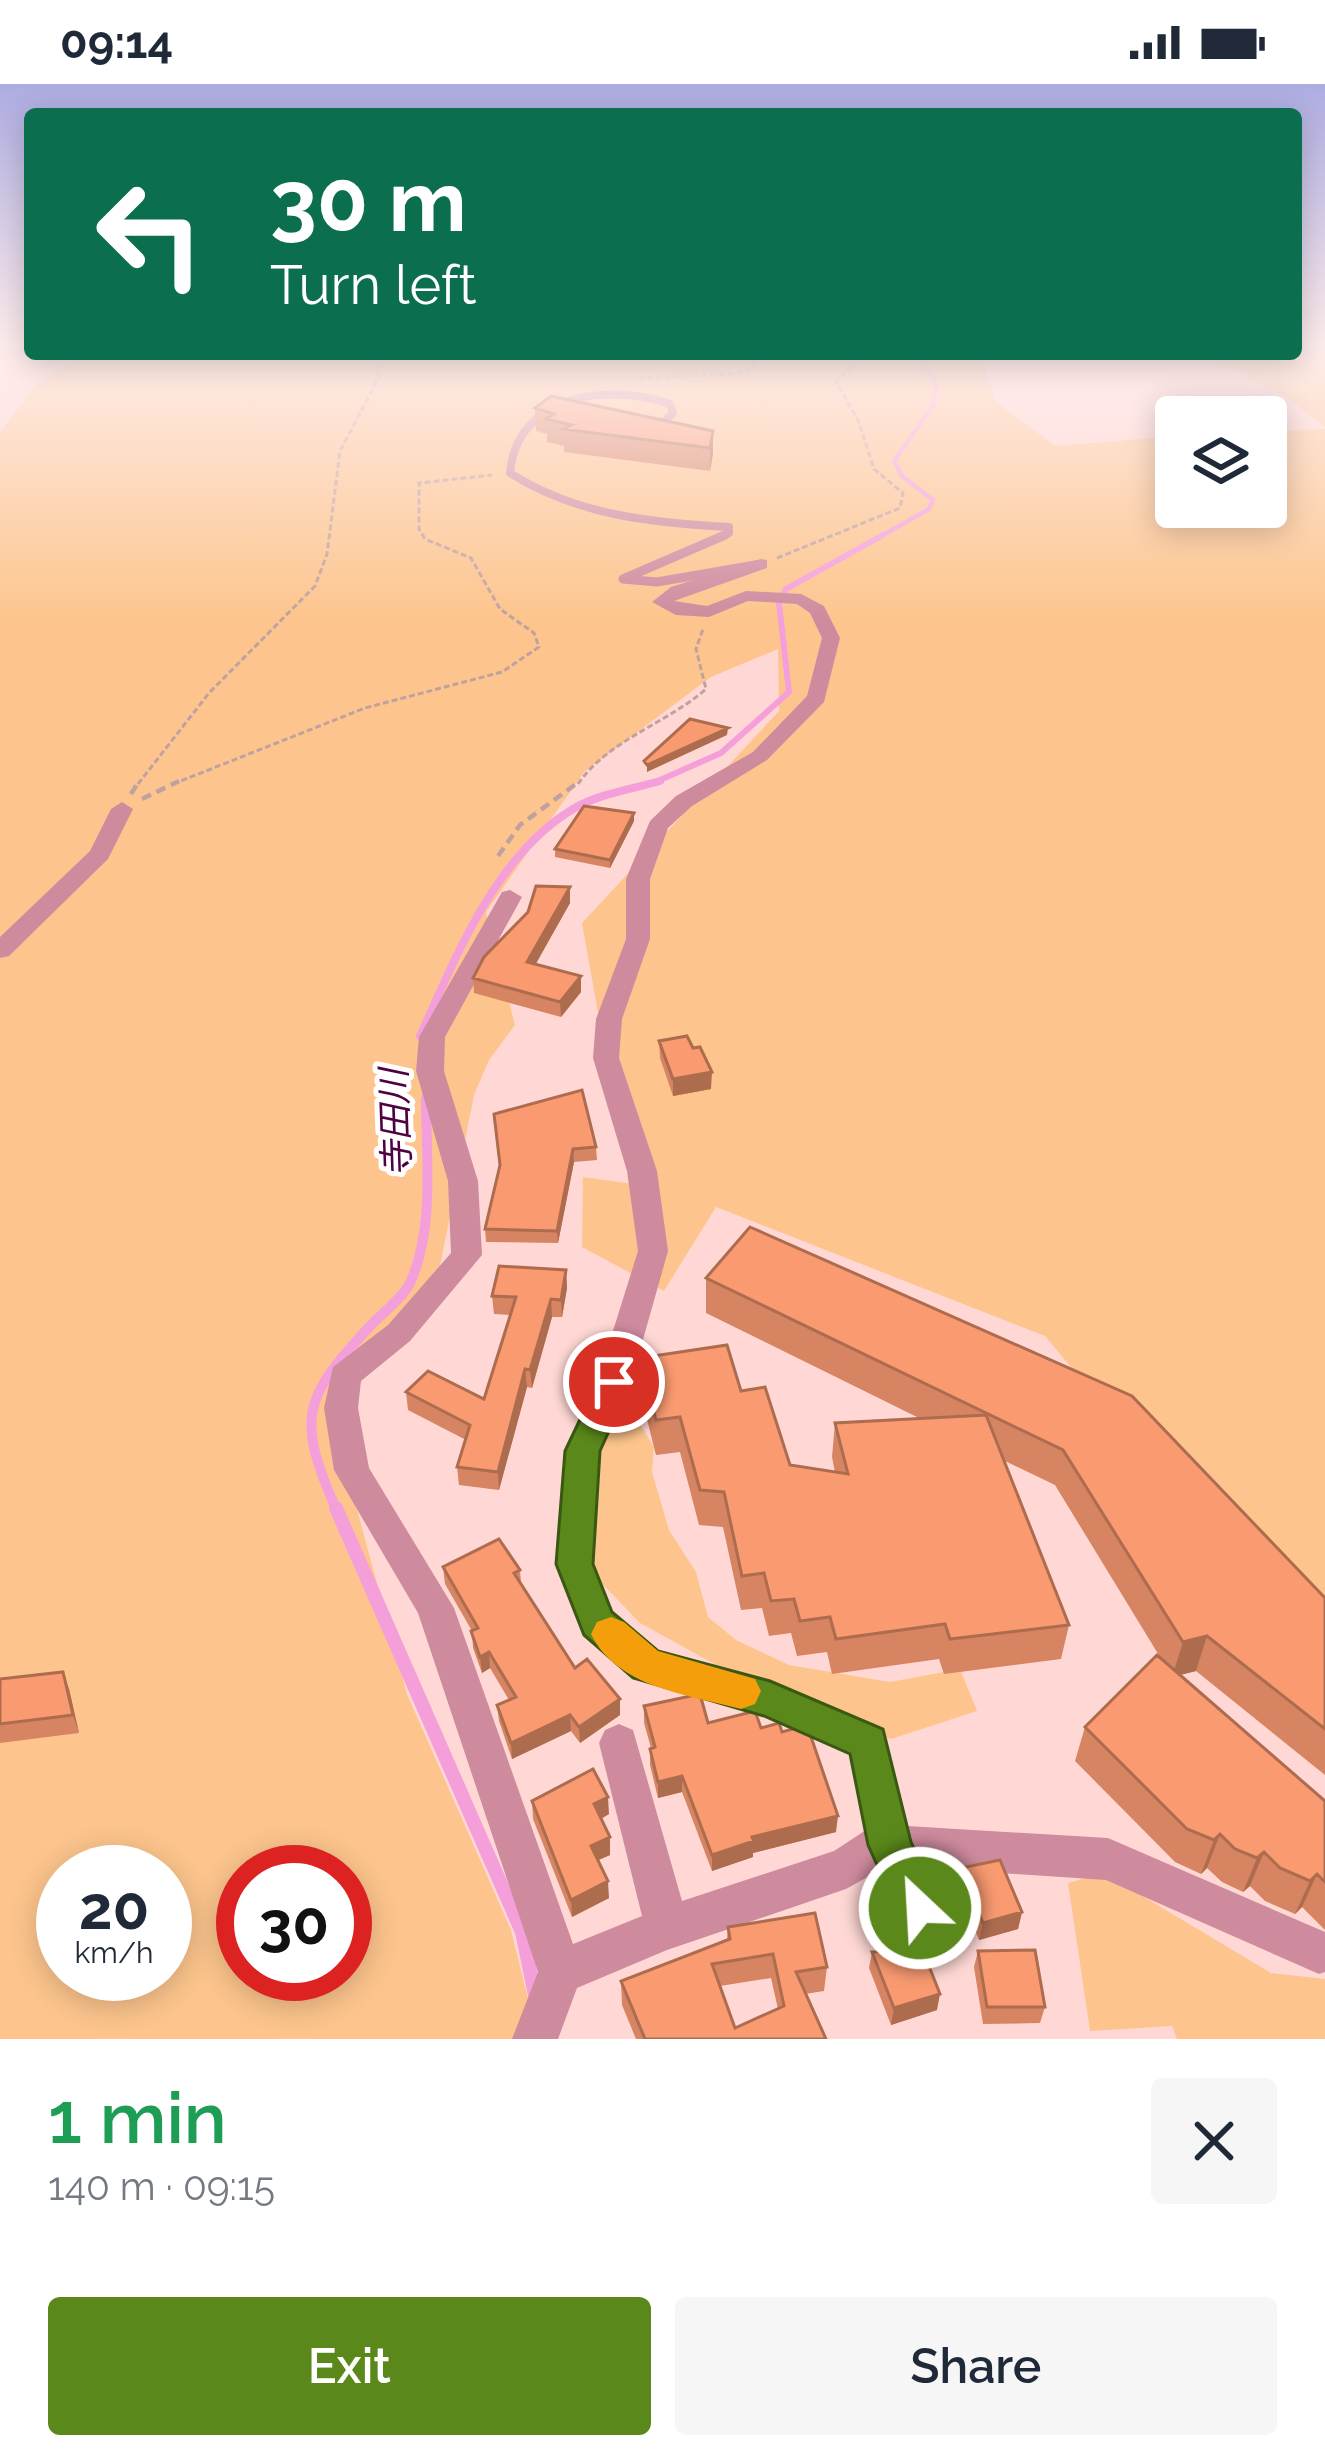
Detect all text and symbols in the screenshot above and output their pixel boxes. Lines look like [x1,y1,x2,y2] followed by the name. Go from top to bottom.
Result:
[60,16,173,69] text: 09:14
[270,152,467,251] text: 30 m
[72,156,228,312] icon: left
[270,253,477,317] text: Turn left
[1155,396,1287,528] map controls
[1155,396,1287,528] button: layers
[372,1064,418,1178] water label: 寺田川
[563,1331,665,1433] pin
[581,1349,647,1415] icon: arrive
[216,1845,372,2001] speed limit sign: 30
[857,1845,983,1971] position arrow
[79,1873,149,1943] text: 20
[74,1935,154,1970] text: km/h
[48,2075,227,2160] text: 1 min
[1151,2078,1277,2204] button: close
[48,2163,275,2209] text: 140 m · 09:15
[48,2297,651,2435] button: Exit
[675,2297,1277,2435] button: Share

